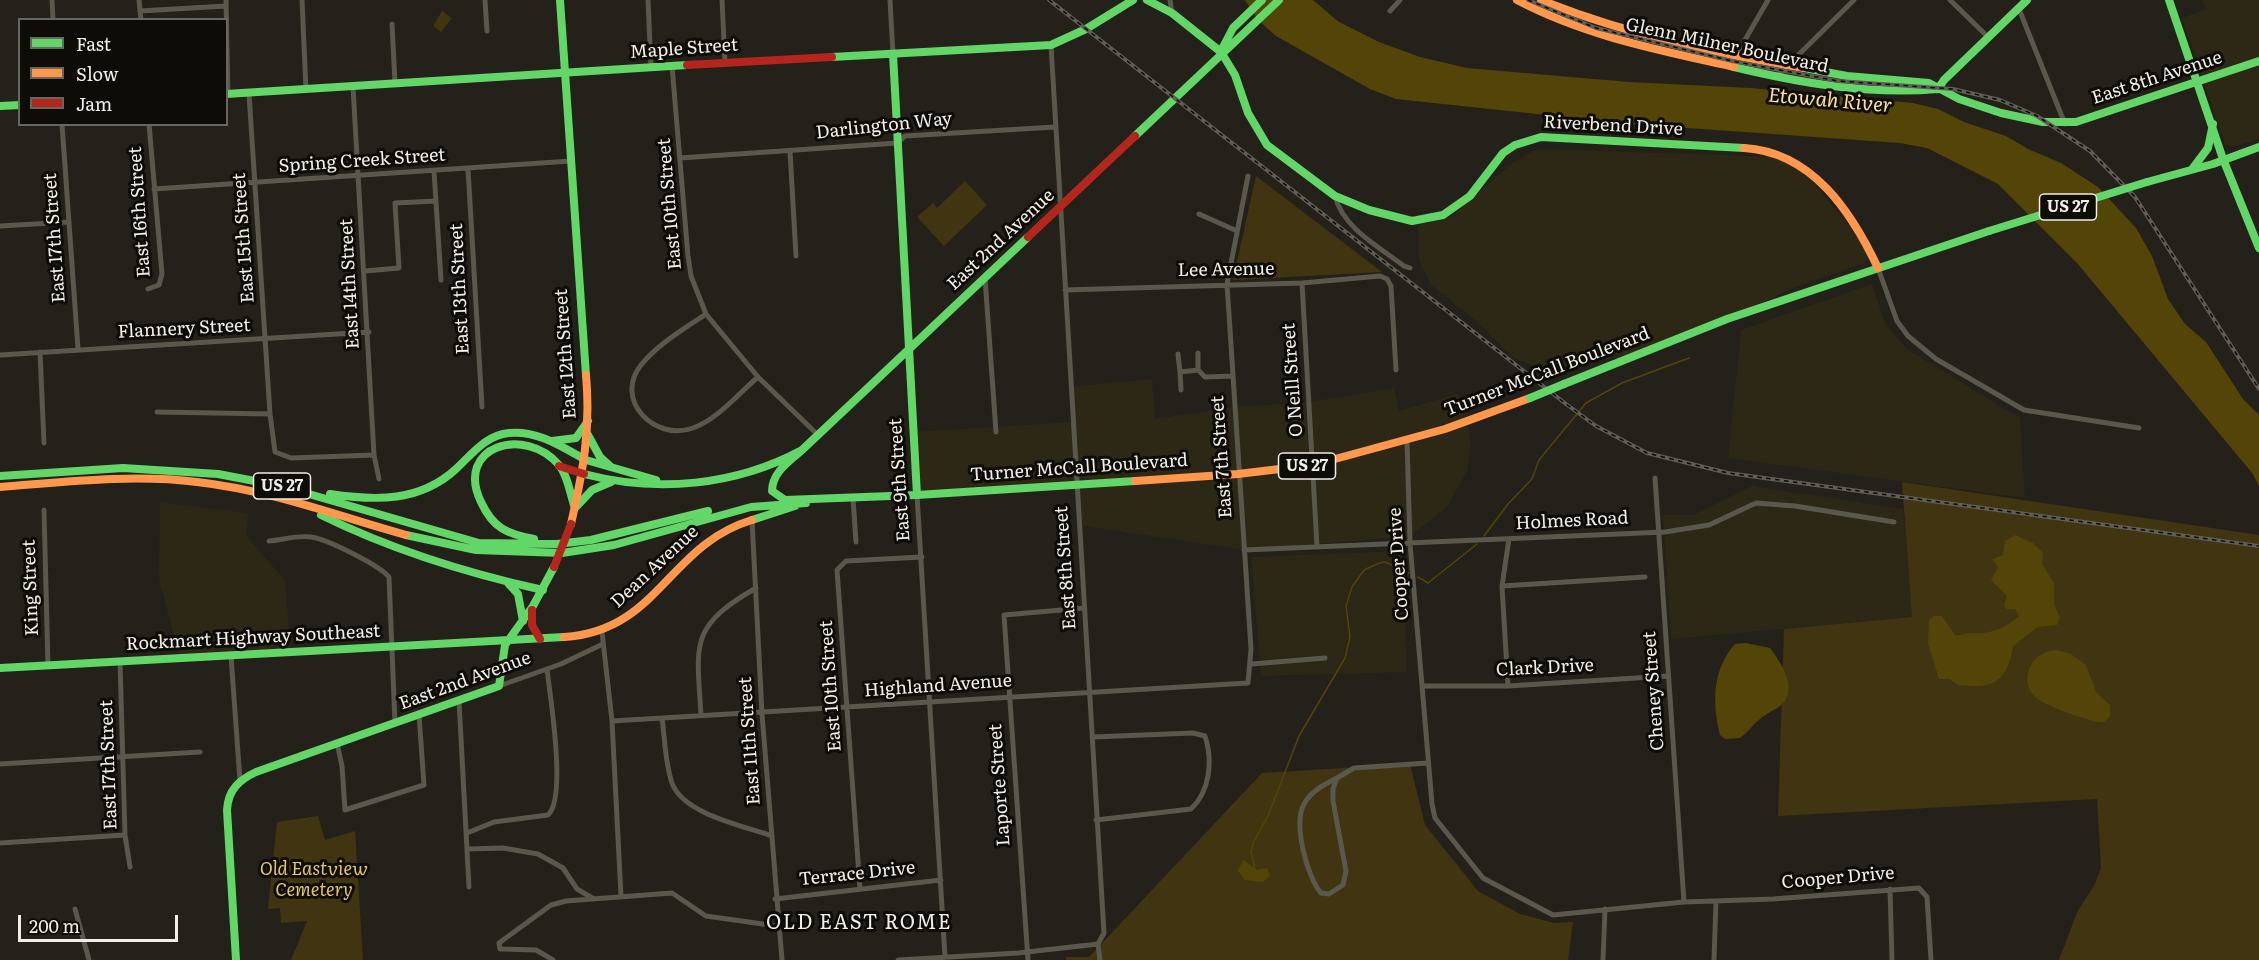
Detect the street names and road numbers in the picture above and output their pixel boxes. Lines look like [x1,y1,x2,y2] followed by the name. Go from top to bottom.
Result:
[1624,14,1830,78] street label: Glenn Milner Boulevard
[629,34,739,64] street label: Maple Street
[2089,47,2225,109] street label: East 8th Avenue
[815,108,953,144] street label: Darlington Way
[1543,112,1683,140] street label: Riverbend Drive
[653,137,687,271] street label: East 10th Street
[278,144,446,178] street label: Spring Creek Street
[125,146,155,278] street label: East 16th Street
[40,172,70,304] street label: East 17th Street
[229,172,259,304] street label: East 15th Street
[943,185,1059,295] street label: East 2nd Avenue
[2040,194,2096,220] road number: US 27
[336,218,364,350] street label: East 14th Street
[446,223,474,355] street label: East 13th Street
[1177,258,1275,282] street label: Lee Avenue
[551,288,581,420] street label: East 12th Street
[117,315,251,343] street label: Flannery Street
[1278,322,1308,438] street label: O Neill Street
[1441,323,1653,421] street label: Turner McCall Boulevard
[1207,395,1237,519] street label: East 7th Street
[885,418,915,542] street label: East 9th Street
[969,450,1189,486] street label: Turner McCall Boulevard
[1278,453,1336,479] road number: US 27
[254,473,310,499] road number: US 27
[1051,505,1081,631] street label: East 8th Street
[1384,507,1414,621] street label: Cooper Drive
[1515,507,1629,535] street label: Holmes Road
[607,521,703,613] street label: Dean Avenue
[19,539,43,637] street label: King Street
[816,619,846,753] street label: East 10th Street
[125,621,381,655] street label: Rockmart Highway Southeast
[1639,631,1669,751] street label: Cheney Street
[396,647,534,715] street label: East 2nd Avenue
[1496,655,1594,681] street label: Clark Drive
[863,670,1013,702] street label: Highland Avenue
[735,676,765,806] street label: East 11th Street
[96,700,122,830] street label: East 17th Street
[985,723,1015,847] street label: Laporte Street
[798,857,916,891] street label: Terrace Drive
[1781,862,1895,894] street label: Cooper Drive

